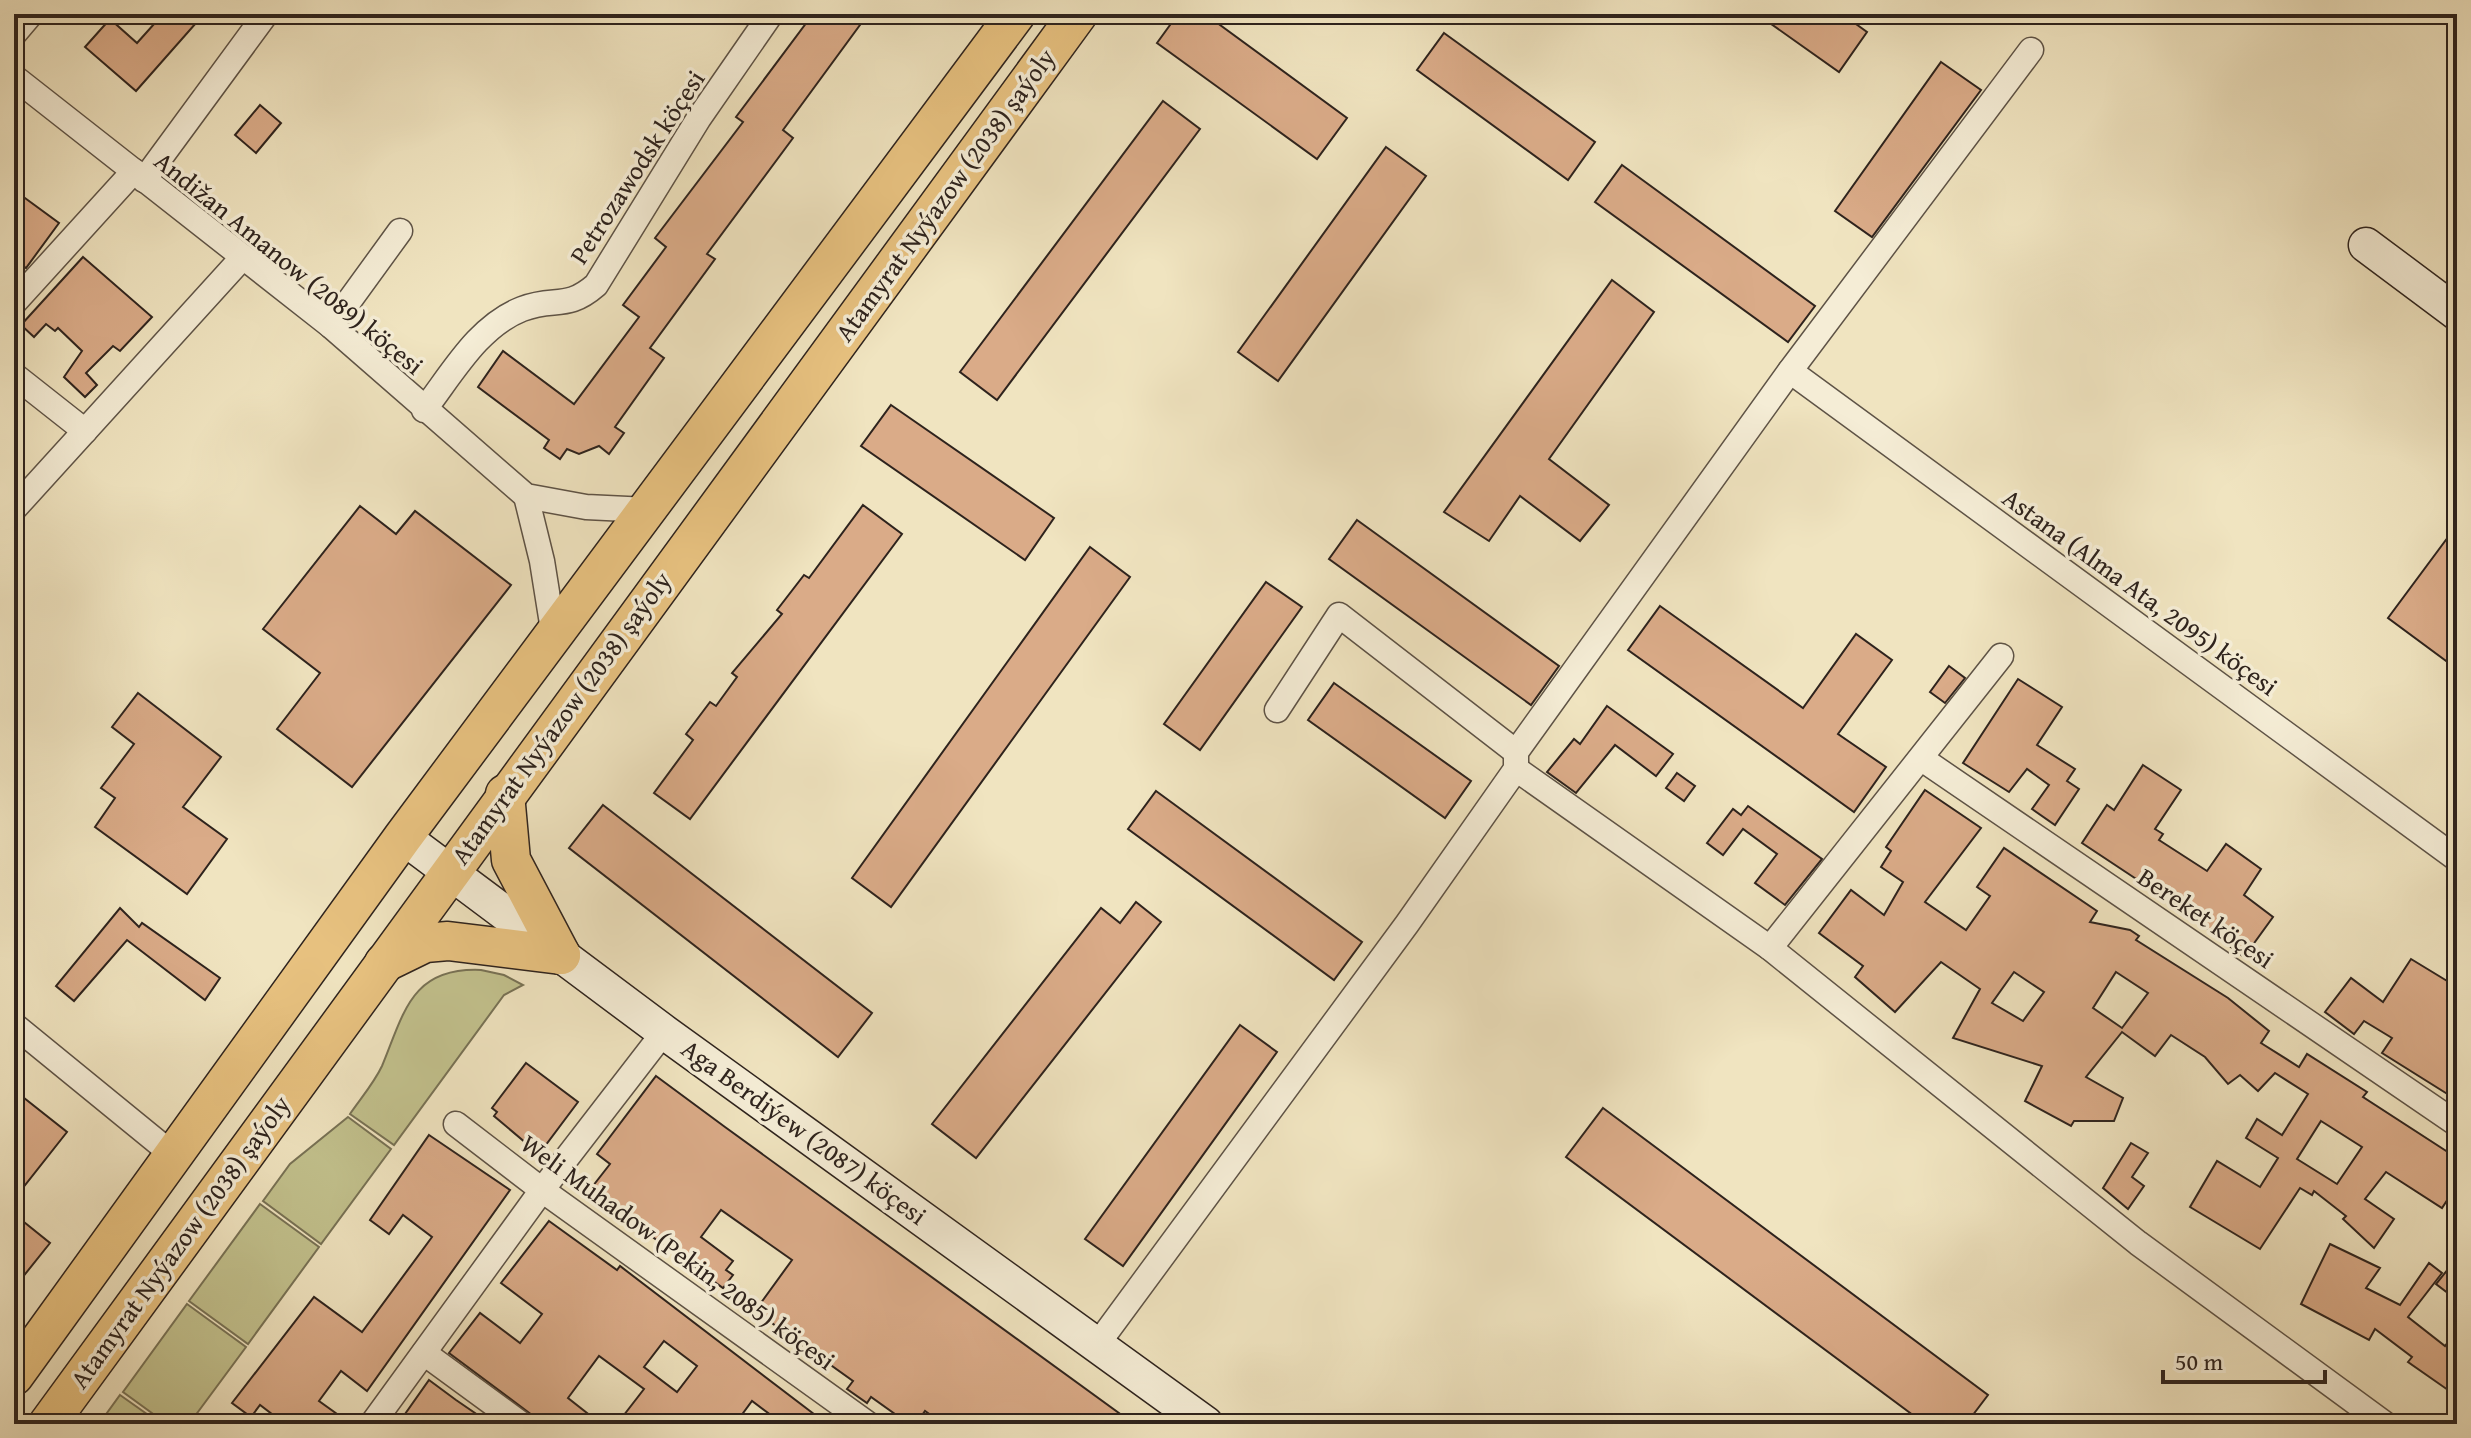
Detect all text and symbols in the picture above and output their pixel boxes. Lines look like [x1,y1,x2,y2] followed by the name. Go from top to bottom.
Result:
[825,40,1065,349] street label: Atamyrat Nyýazow (2038) şaýoly
[559,62,714,271] street label: Petrozawodsk köçesi
[146,141,432,384] street label: Andižan Amanow (2089) köçesi
[1994,478,2286,705] street label: Astana (Alma Ata, 2095) köçesi
[441,563,681,872] street label: Atamyrat Nyýazow (2038) şaýoly
[2130,858,2282,978] street label: Bereket köçesi
[674,1029,935,1234] street label: Aga Berdiýew (2087) köçesi
[60,1087,300,1396] street label: Atamyrat Nyýazow (2038) şaýoly
[513,1124,844,1379] street label: Weli Muhadow (Pekin, 2085) köçesi
[2163,1334,2325,1384] scale bar
[2175,1344,2223,1379] text: 50 m

